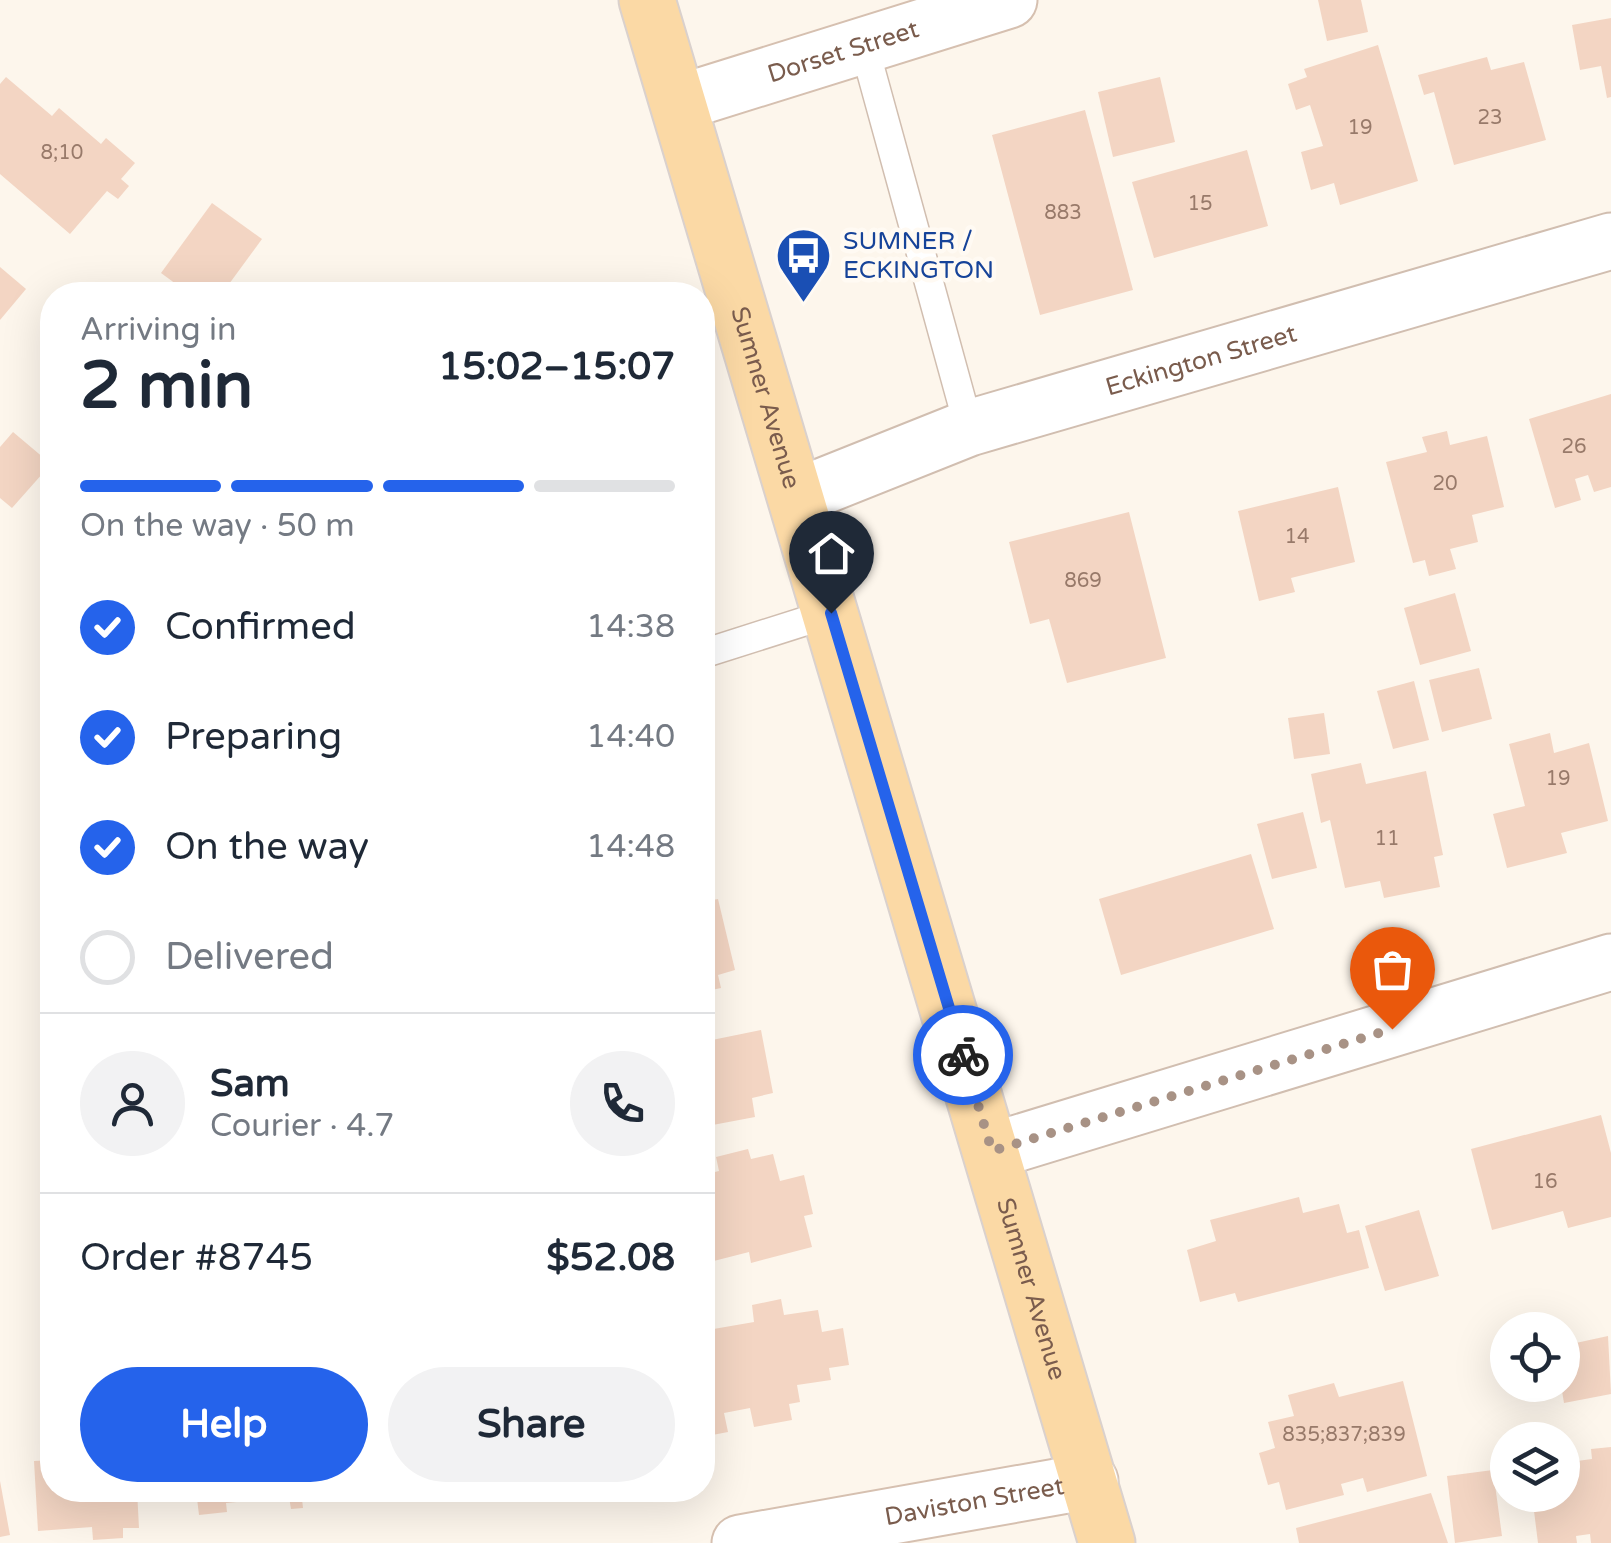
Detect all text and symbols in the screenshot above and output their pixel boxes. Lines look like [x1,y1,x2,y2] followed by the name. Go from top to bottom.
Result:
[764,14,923,89] street label: Dorset Street
[1477,106,1503,130] house number: 23
[1347,116,1373,140] house number: 19
[41,141,83,165] house number: 8;10
[1187,192,1213,216] house number: 15
[1044,201,1082,225] house number: 883
[774,225,834,304] bus stop icon: SUMNER / ECKINGTON
[843,226,994,285] place label: SUMNER / ECKINGTON
[724,303,807,492] street label: Sumner Avenue
[80,311,237,349] text: Arriving in
[1102,318,1301,402] street label: Eckington Street
[438,344,675,390] text: 15:02–15:07
[80,347,253,426] text: 2 min
[1561,435,1587,459] house number: 26
[1432,472,1458,496] house number: 20
[80,507,355,545] text: On the way · 50 m
[789,511,874,614] pin
[1284,525,1310,549] house number: 14
[804,526,859,581] icon: home
[1064,569,1102,593] house number: 869
[80,600,135,655] icon: check
[165,604,356,650] text: Confirmed
[586,608,675,646] text: 14:38
[80,710,135,765] icon: check
[165,714,342,760] text: Preparing
[586,718,675,756] text: 14:40
[1545,767,1571,791] house number: 19
[80,820,135,875] icon: check
[165,824,369,870] text: On the way
[1374,827,1400,851] house number: 11
[586,828,675,866] text: 14:48
[1350,927,1435,1030] pin
[165,934,334,980] text: Delivered
[1365,942,1420,997] icon: bag
[913,1005,1013,1105] courier
[936,1028,991,1083] icon: bike
[80,1051,185,1156] button: person
[570,1051,675,1156] button: phone
[210,1061,290,1107] text: Sam
[210,1107,394,1145] text: Courier · 4.7
[1532,1170,1558,1194] house number: 16
[990,1194,1073,1383] street label: Sumner Avenue
[80,1235,313,1281] text: Order #8745
[546,1235,675,1281] text: $52.08
[1490,1312,1580,1512] map controls
[1490,1312,1580,1402] button: locate
[80,1367,368,1482] button: Help
[388,1367,675,1482] button: Share
[1490,1422,1580,1512] button: layers
[1282,1423,1406,1447] house number: 835;837;839
[882,1471,1067,1532] street label: Daviston Street

